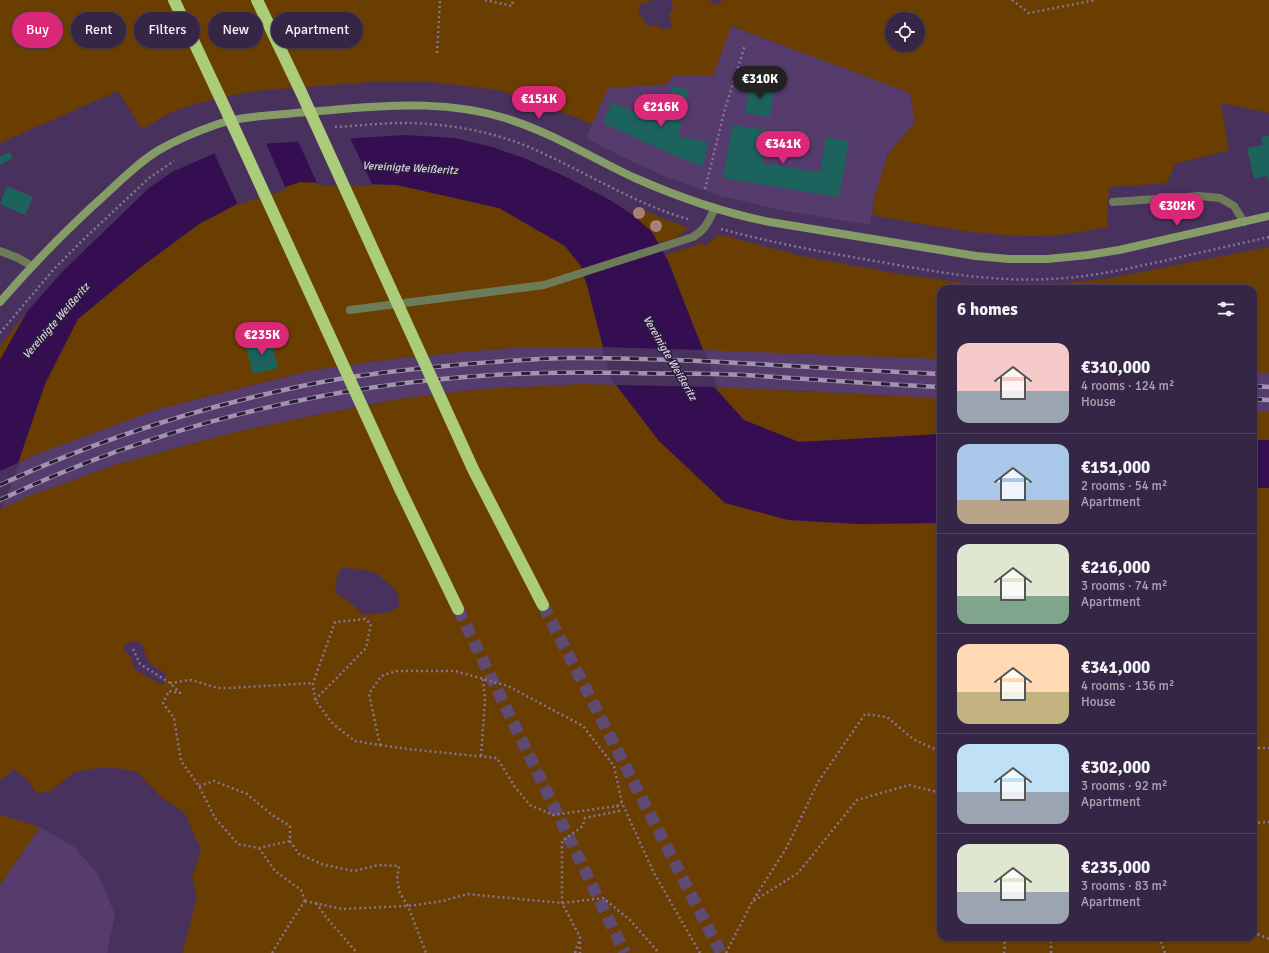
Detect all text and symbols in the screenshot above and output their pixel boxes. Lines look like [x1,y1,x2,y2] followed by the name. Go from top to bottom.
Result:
[12,12,63,48] chip: Buy
[71,12,126,48] chip: Rent
[134,12,200,48] chip: Filters
[208,12,263,48] chip: New
[271,12,363,48] chip: Apartment
[885,12,925,52] map controls
[885,12,925,52] button: locate
[732,66,788,100] pin: €310K
[742,71,778,87] text: €310K
[511,86,567,120] pin: €151K
[521,91,557,107] text: €151K
[633,94,689,128] pin: €216K
[643,99,679,115] text: €216K
[755,131,811,165] pin: €341K
[765,136,801,152] text: €341K
[362,159,459,177] water label: Vereinigte Weißeritz
[1149,193,1205,227] pin: €302K
[1159,198,1195,214] text: €302K
[20,280,93,361] water label: Vereinigte Weißeritz
[1215,298,1237,320] icon: filters
[957,299,1018,320] text: 6 homes
[640,313,700,404] water label: Vereinigte Weißeritz
[234,322,290,356] pin: €235K
[244,327,280,343] text: €235K
[1081,357,1150,378] text: €310,000
[989,359,1037,407] icon: home
[1081,378,1174,394] text: 4 rooms · 124 m²
[1081,394,1116,410] text: House
[1081,457,1150,478] text: €151,000
[989,460,1037,508] icon: home
[1081,478,1167,494] text: 2 rooms · 54 m²
[1081,494,1141,510] text: Apartment
[1081,557,1150,578] text: €216,000
[989,560,1037,608] icon: home
[1081,578,1167,594] text: 3 rooms · 74 m²
[1081,594,1141,610] text: Apartment
[1081,657,1150,678] text: €341,000
[989,660,1037,708] icon: home
[1081,678,1174,694] text: 4 rooms · 136 m²
[1081,694,1116,710] text: House
[1081,757,1150,778] text: €302,000
[989,760,1037,808] icon: home
[1081,778,1167,794] text: 3 rooms · 92 m²
[1081,794,1141,810] text: Apartment
[1081,857,1150,878] text: €235,000
[989,860,1037,908] icon: home
[1081,878,1167,894] text: 3 rooms · 83 m²
[1081,894,1141,910] text: Apartment

